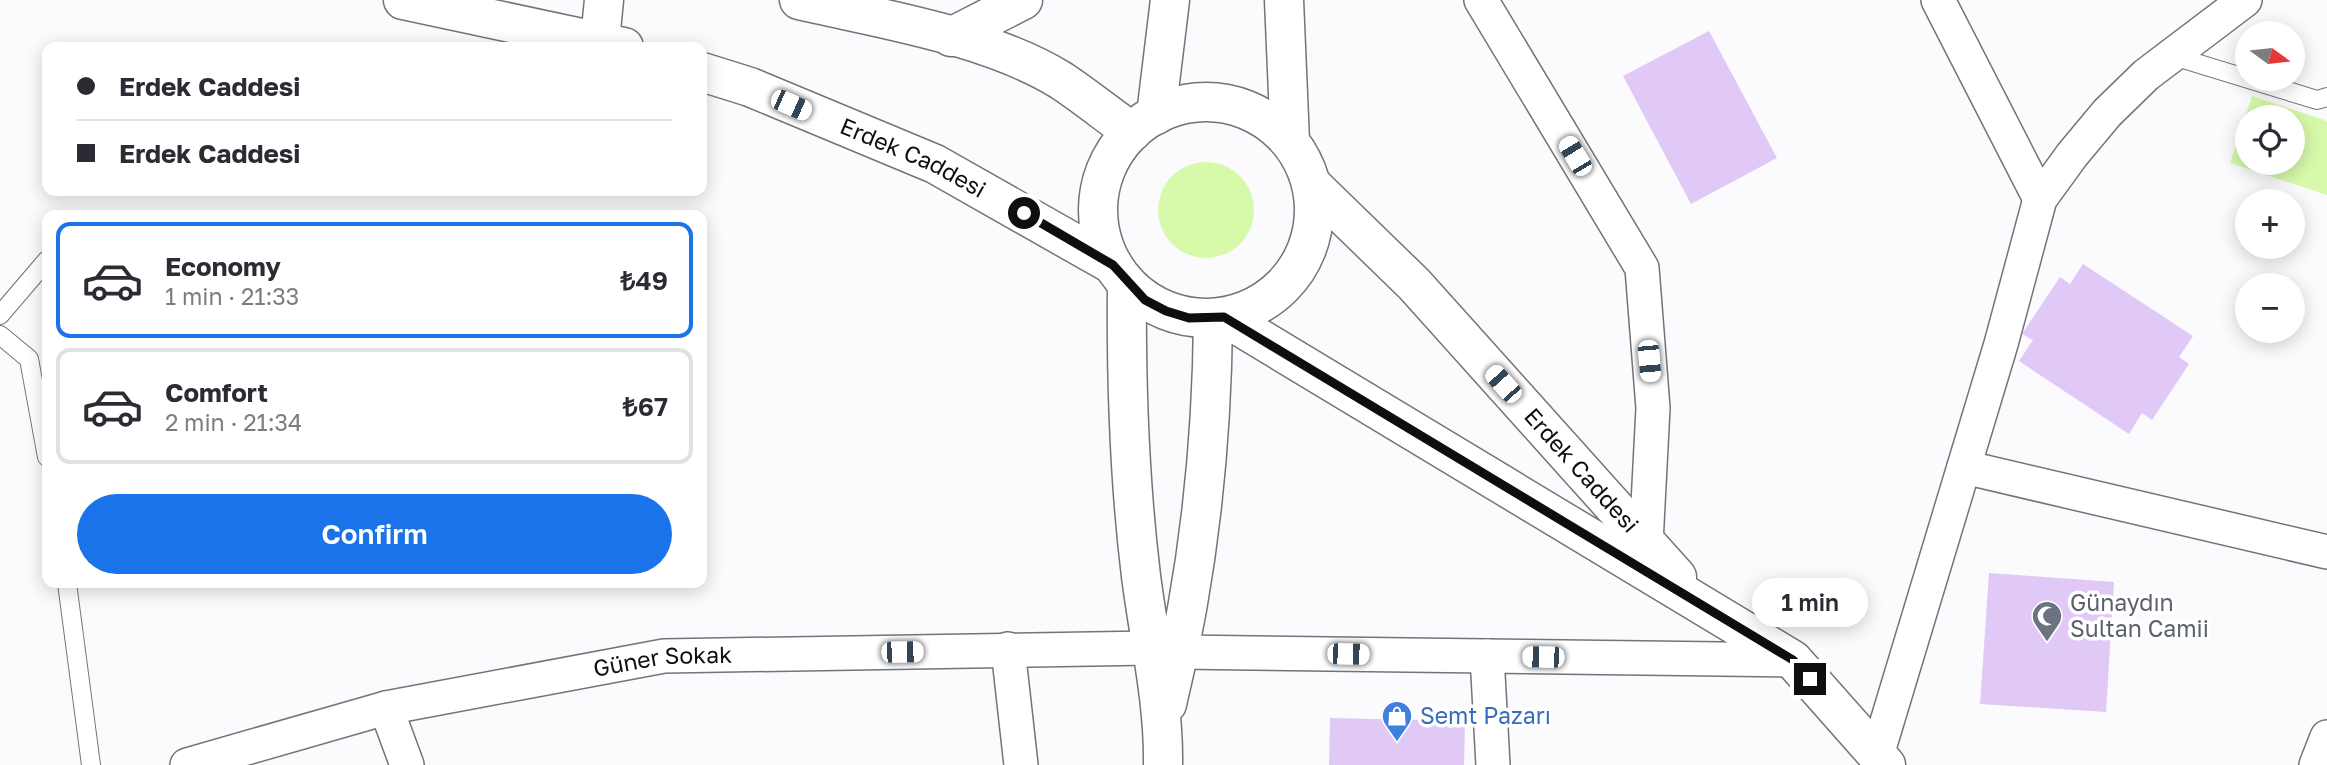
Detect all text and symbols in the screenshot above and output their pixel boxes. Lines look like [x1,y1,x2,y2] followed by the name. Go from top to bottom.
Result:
[2235,21,2305,91] north arrow
[2235,21,2305,343] map controls
[119,71,300,102] text: Erdek Caddesi
[768,87,815,123] car
[2235,105,2305,175] button: locate
[836,111,991,203] street label: Erdek Caddesi
[1556,133,1595,179] car
[119,138,300,169] text: Erdek Caddesi
[2235,189,2305,259] button: +
[1008,197,1040,229] route start
[81,249,144,312] icon: car
[165,251,281,282] text: Economy
[621,265,668,296] text: ₺49
[2235,273,2305,343] button: −
[165,282,299,310] text: 1 min · 21:33
[1637,339,1662,383] car
[1482,361,1525,407] car
[81,375,144,438] icon: car
[165,377,268,408] text: Comfort
[623,391,668,422] text: ₺67
[1519,402,1645,538] street label: Erdek Caddesi
[165,408,302,436] text: 2 min · 21:34
[77,494,672,574] button: Confirm
[1752,578,1868,626] callout: 1 min
[1781,588,1839,616] text: 1 min
[2070,588,2209,642] place label: Günaydın Sultan Camii
[2030,599,2064,643] mosque icon: Günaydın Sultan Camii
[591,640,732,682] street label: Güner Sokak
[881,641,924,663] car
[1327,643,1370,665] car
[1522,646,1565,668] car
[1794,663,1826,695] route end
[1380,699,1414,743] shop icon: Semt Pazarı
[1420,701,1551,729] place label: Semt Pazarı

